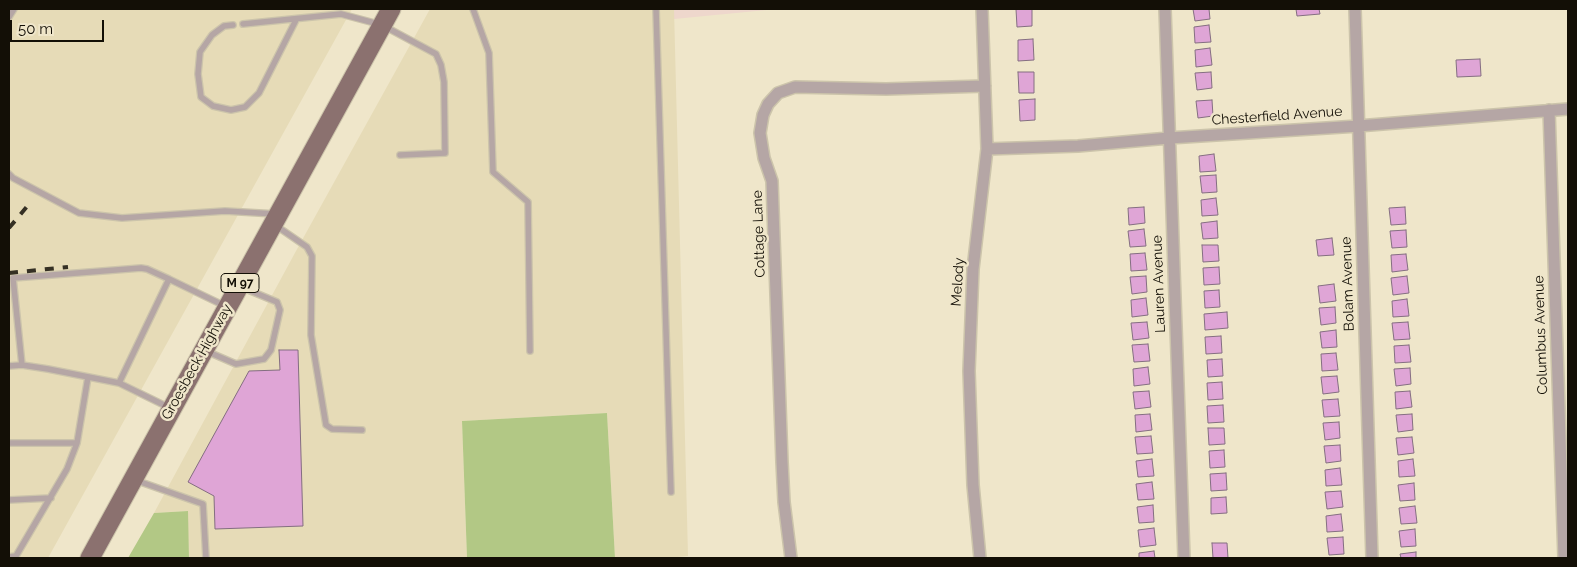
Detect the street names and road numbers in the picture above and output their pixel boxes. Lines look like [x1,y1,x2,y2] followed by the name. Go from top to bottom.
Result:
[1211,103,1343,129] street label: Chesterfield Avenue
[749,190,769,278] street label: Cottage Lane
[1149,235,1169,333] street label: Lauren Avenue
[1338,236,1358,332] street label: Bolam Avenue
[948,257,968,307] street label: Melody
[221,274,259,292] road number: M 97
[1531,275,1551,395] street label: Columbus Avenue
[158,301,236,423] street label: Groesbeck Highway

